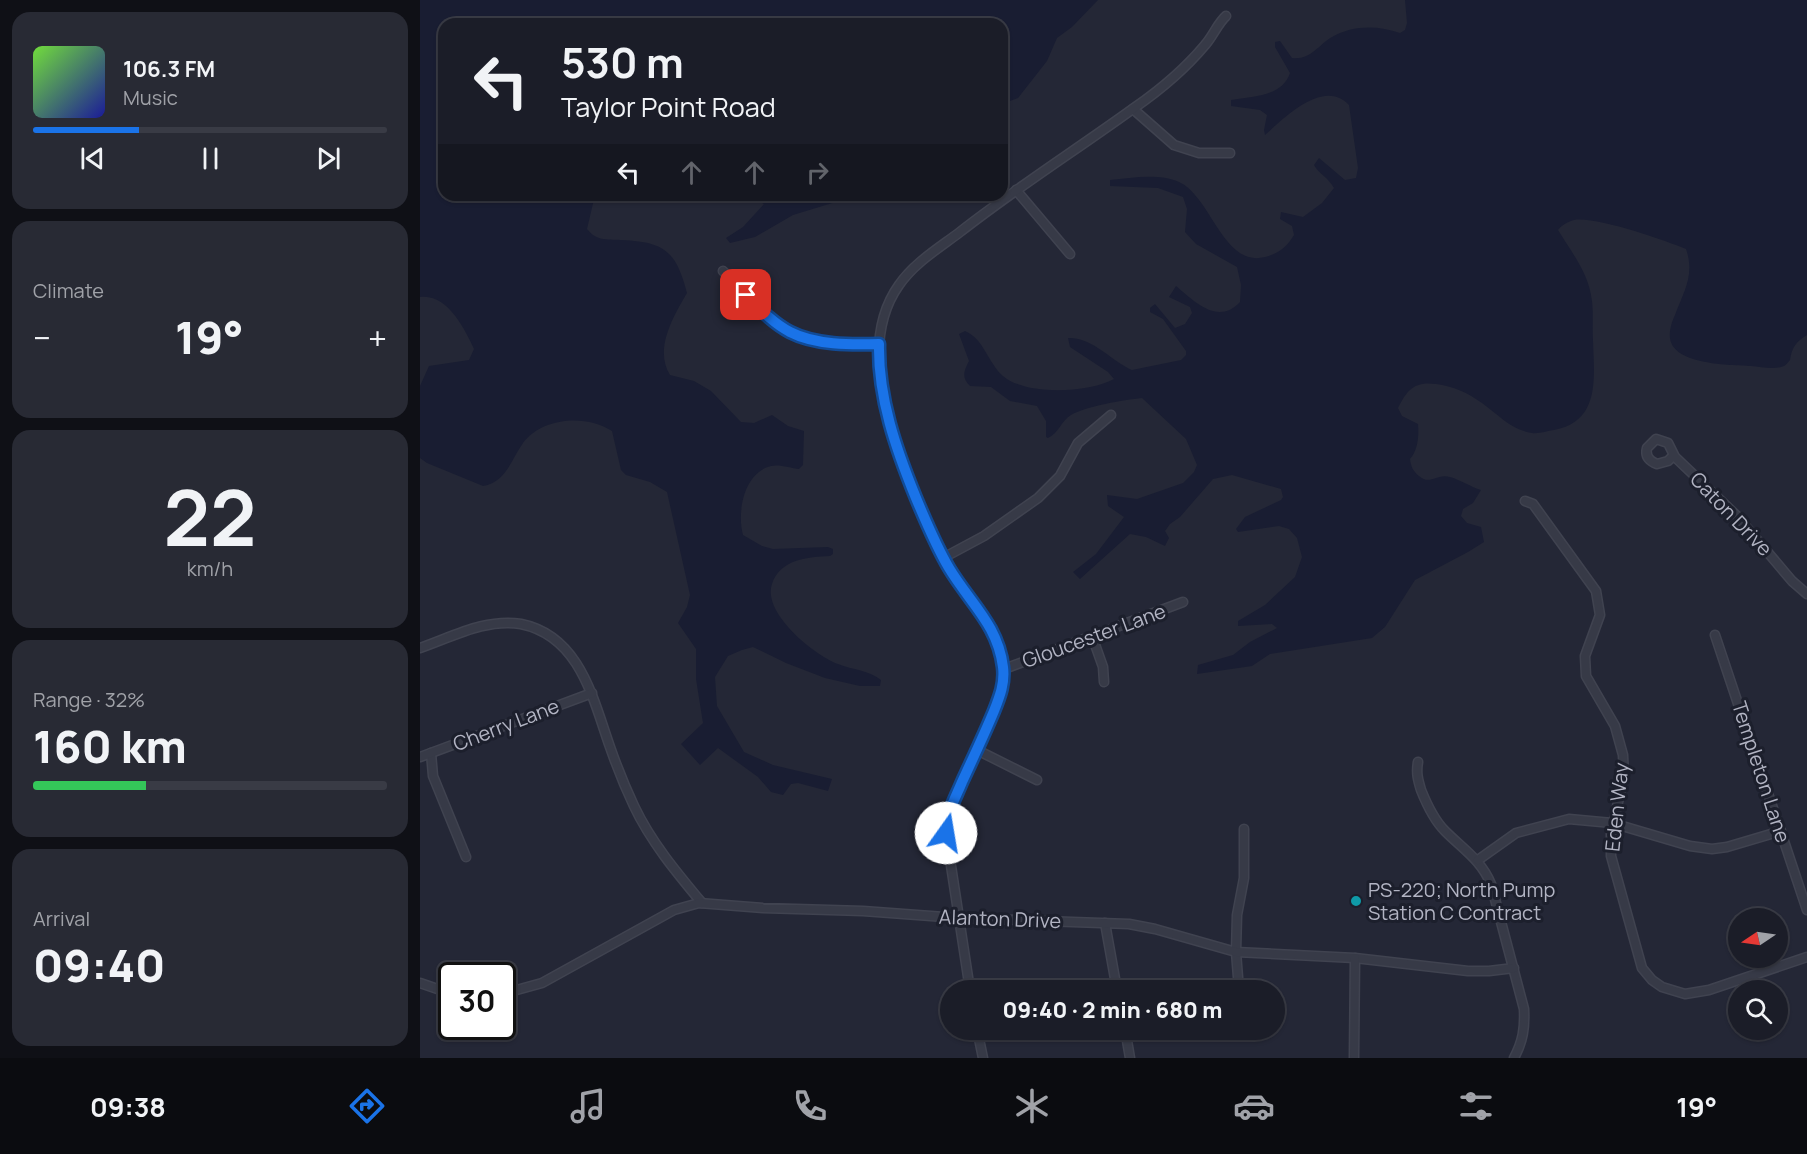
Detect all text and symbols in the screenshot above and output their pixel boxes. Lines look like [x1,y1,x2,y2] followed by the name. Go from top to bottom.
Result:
[561,33,684,91] text: 530 m
[462,42,540,120] icon: left
[123,54,215,84] text: 106.3 FM
[123,84,178,111] text: Music
[561,88,776,125] text: Taylor Point Road
[76,142,109,175] icon: previous
[194,142,227,175] icon: pause
[312,142,345,175] icon: next
[612,156,645,189] icon: left
[675,156,708,189] icon: ahead
[738,156,771,189] icon: ahead
[801,156,834,189] icon: right
[720,269,771,320] pin
[33,277,104,304] text: Climate
[729,278,762,311] icon: arrive
[175,306,244,368] text: 19°
[33,315,51,360] text: −
[368,315,387,360] text: +
[164,463,256,569] text: 22
[1684,466,1778,562] street label: Caton Drive
[187,555,233,582] text: km/h
[1018,597,1169,674] street label: Gloucester Lane
[33,686,145,713] text: Range · 32%
[449,692,563,757] street label: Cherry Lane
[1726,698,1797,846] street label: Templeton Lane
[33,715,187,777] text: 160 km
[1598,761,1635,853] street label: Eden Way
[914,801,978,865] position arrow
[1368,876,1555,926] place label: PS-220; North Pump Station C Contract
[1349,894,1363,908] marker: PS-220; North Pump Station C Contract
[938,903,1062,934] street label: Alanton Drive
[33,905,90,932] text: Arrival
[1728,908,1788,968] north arrow
[1728,908,1788,1040] map controls
[33,934,165,996] text: 09:40
[438,962,516,1040] speed limit sign: 30
[1728,980,1788,1040] button: search
[1003,995,1222,1025] text: 09:40 · 2 min · 680 m
[346,1085,388,1127] icon: directions
[567,1085,609,1127] icon: music
[789,1085,831,1127] icon: phone
[1011,1085,1053,1127] icon: climate
[1233,1085,1275,1127] icon: car
[1455,1085,1497,1127] icon: filters
[90,1088,166,1125] text: 09:38
[1676,1088,1717,1125] text: 19°

